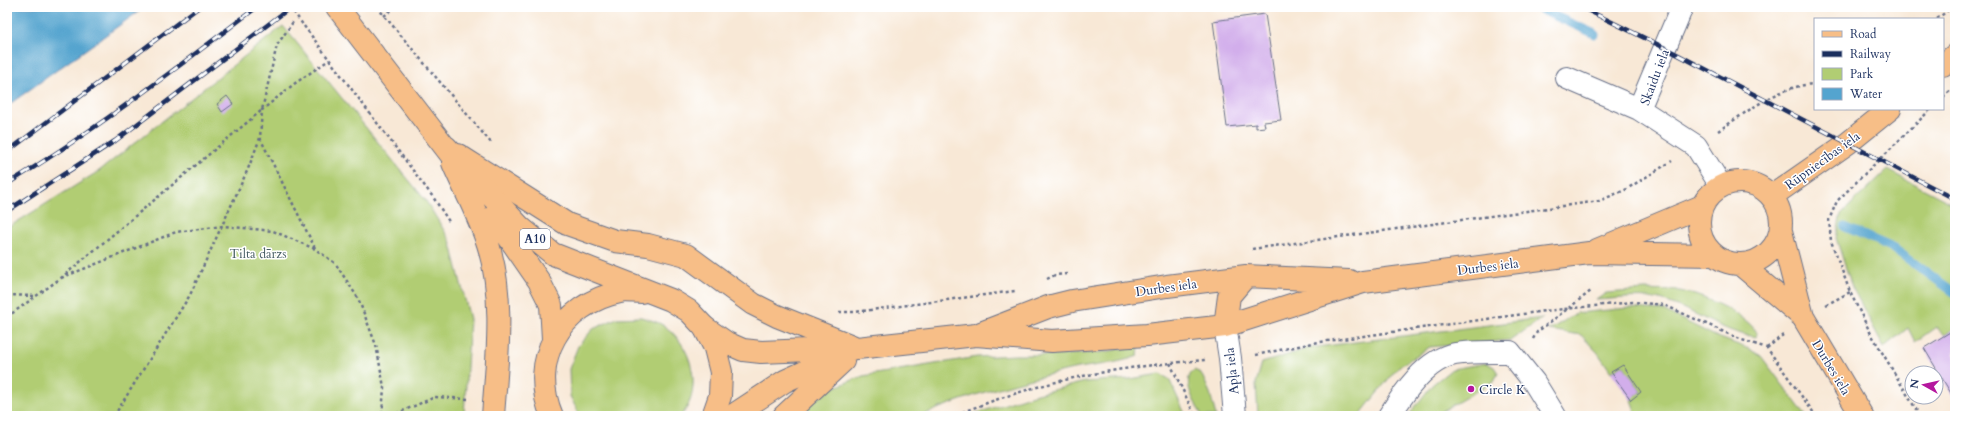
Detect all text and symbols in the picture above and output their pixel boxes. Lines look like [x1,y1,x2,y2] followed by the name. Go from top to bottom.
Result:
[1814,18,1944,110] legend
[1850,26,1877,42] text: Road
[1636,46,1674,108] street label: Skaidu iela
[1850,46,1892,62] text: Railway
[1850,66,1874,82] text: Park
[1849,86,1883,102] text: Water
[1781,127,1864,194] street label: Rūpniecības iela
[520,229,550,249] road number: A10
[229,245,287,263] park label: Tilta dārzs
[1456,254,1520,280] street label: Durbes iela
[1134,275,1198,301] street label: Durbes iela
[1808,336,1855,399] street label: Durbes iela
[1221,346,1243,395] street label: Apļa iela
[1904,365,1944,405] north arrow
[1907,377,1923,389] text: N
[1479,381,1526,399] place label: Circle K
[1466,384,1476,394] marker: Circle K

